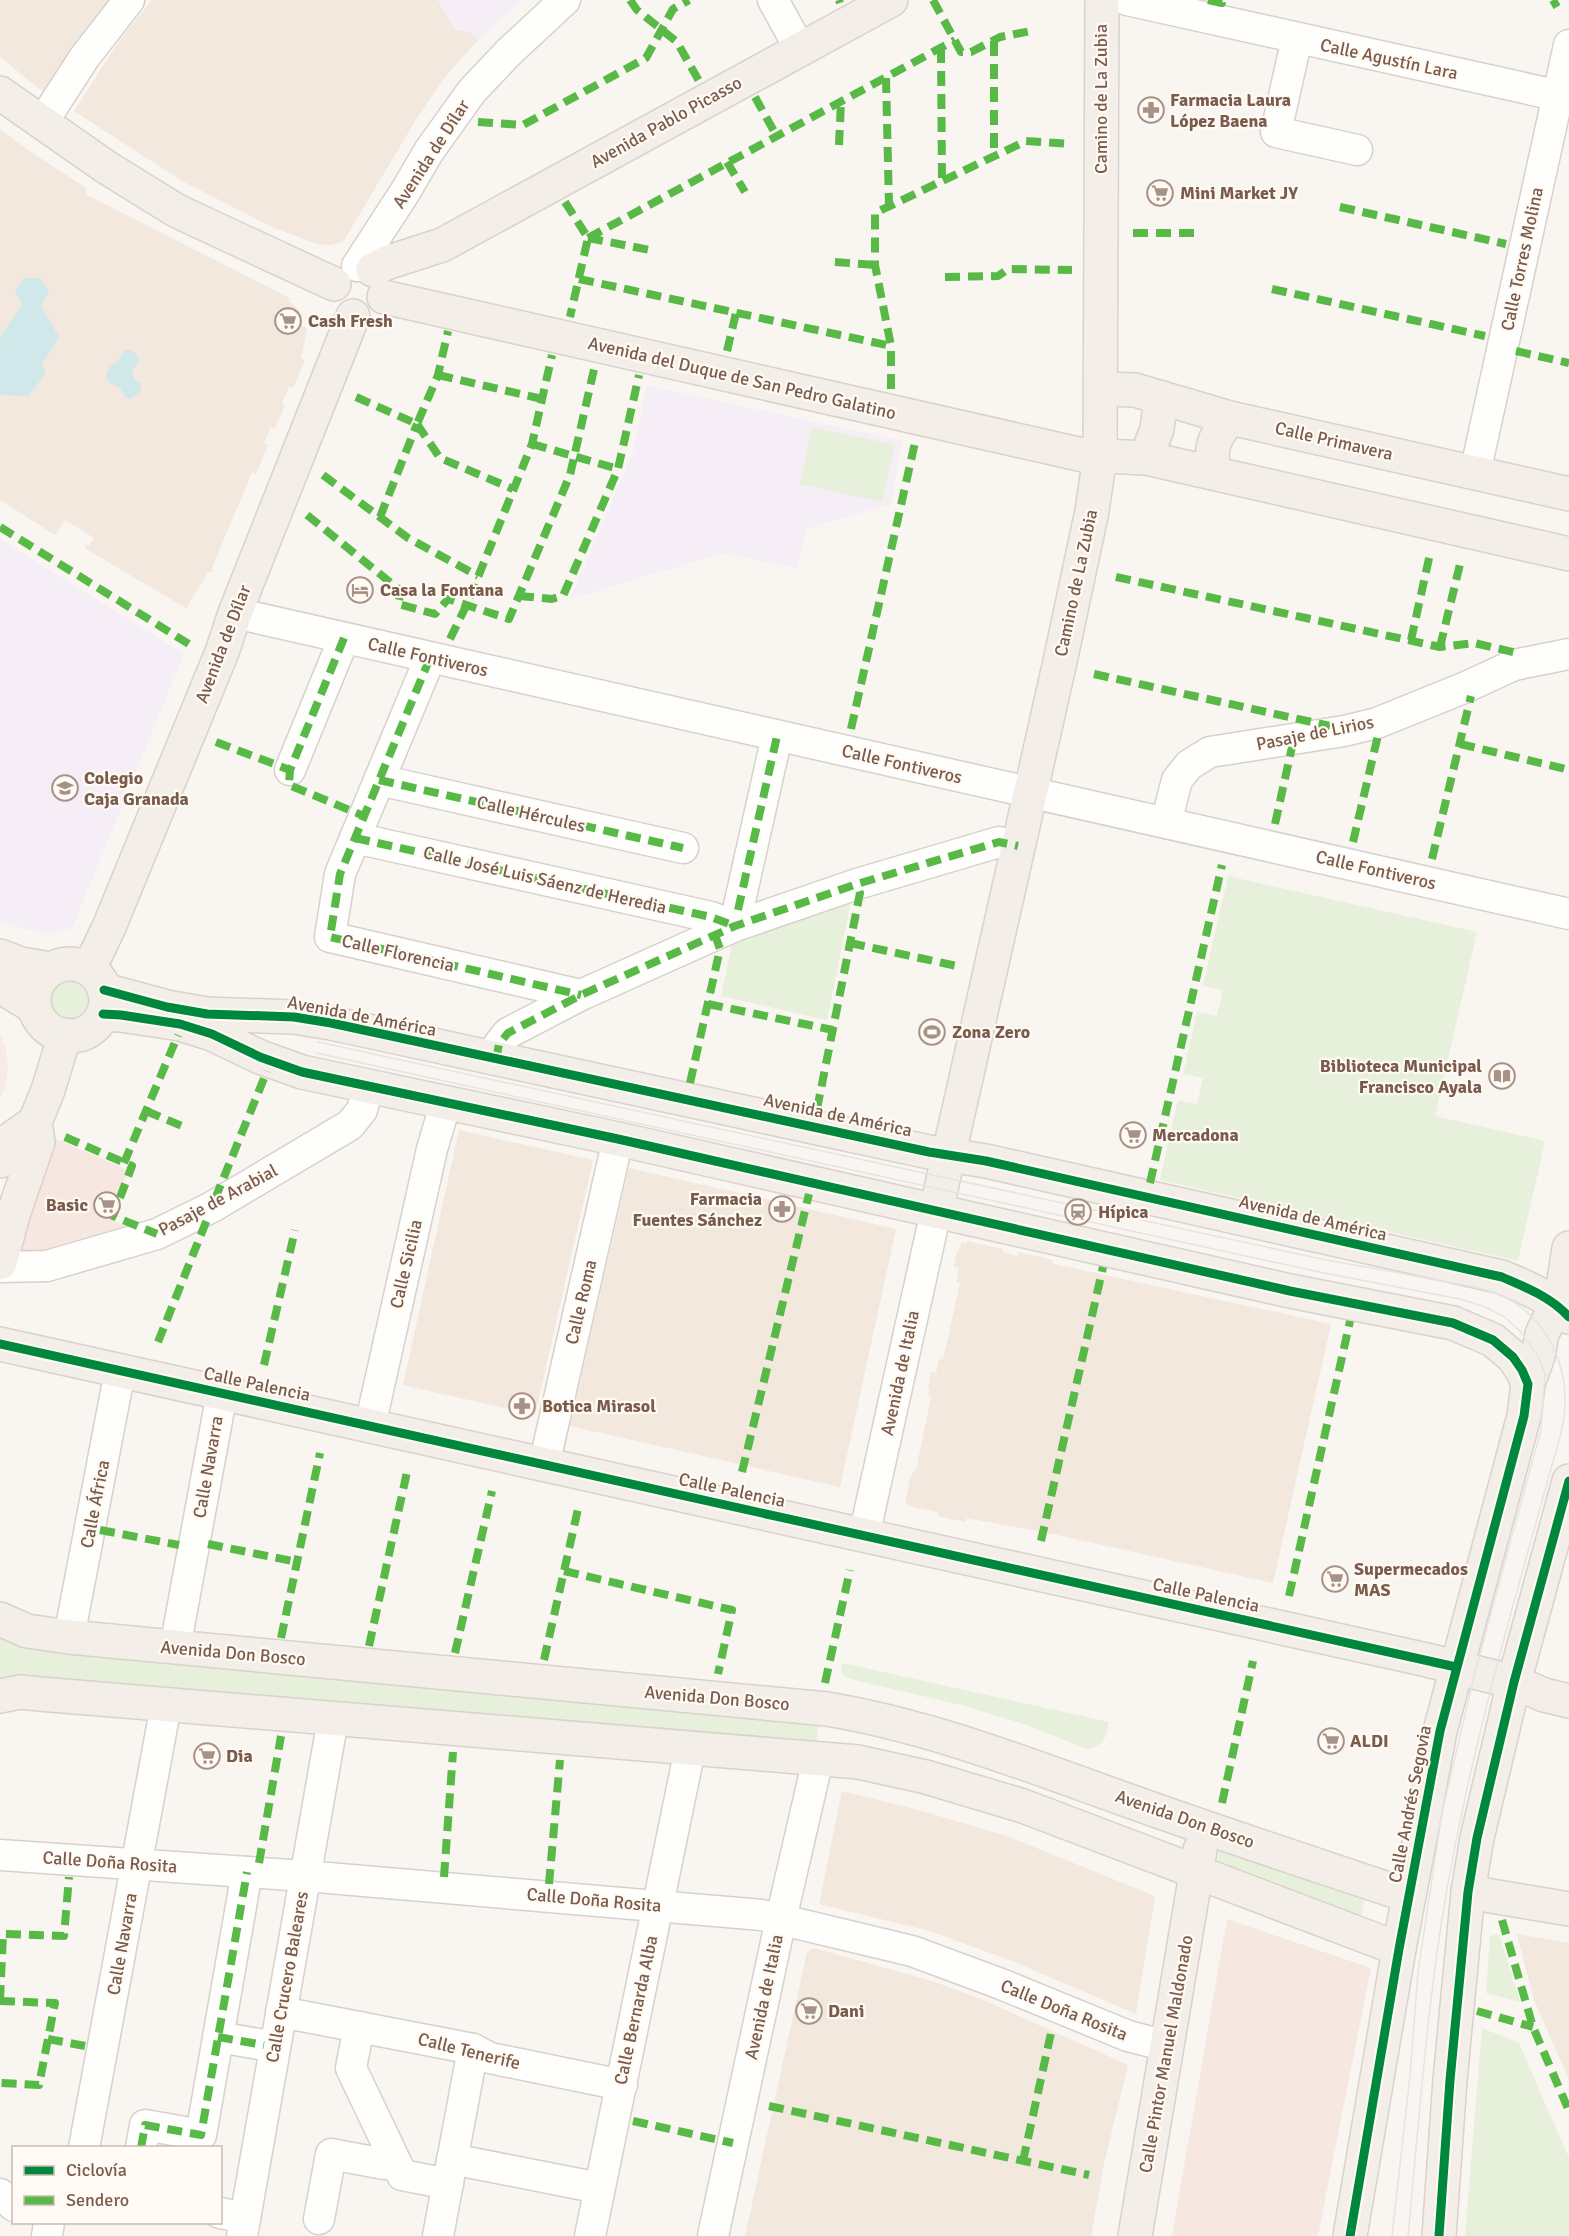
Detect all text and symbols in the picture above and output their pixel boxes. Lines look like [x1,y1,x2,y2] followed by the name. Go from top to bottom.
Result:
[1090,24,1112,174] street label: Camino de La Zubia
[1318,34,1460,84] street label: Calle Agustín Lara
[586,71,746,173] street label: Avenida Pablo Picasso
[1170,89,1291,132] place label: Farmacia Laura López Baena
[388,95,474,212] street label: Avenida de Dílar
[1136,95,1166,125] pharmacy icon: Farmacia Laura López Baena
[1145,178,1175,208] supermarket icon: Mini Market JY
[1180,182,1298,204] place label: Mini Market JY
[1496,185,1548,333] street label: Calle Torres Molina
[273,306,303,336] supermarket icon: Cash Fresh
[308,310,393,332] place label: Cash Fresh
[586,332,898,424] street label: Avenida del Duque de San Pedro Galatino
[1273,417,1395,465] street label: Calle Primavera
[1050,507,1102,659] street label: Camino de La Zubia
[345,575,375,605] hotel icon: Casa la Fontana
[380,579,504,601] place label: Casa la Fontana
[190,581,256,706] street label: Avenida de Dílar
[366,632,490,682] street label: Calle Fontiveros
[1254,711,1376,755] street label: Pasaje de Lirios
[840,739,964,789] street label: Calle Fontiveros
[84,767,189,810] place label: Colegio Caja Granada
[50,773,80,803] school or university icon: Colegio Caja Granada
[475,791,588,837] street label: Calle Hércules
[421,841,669,919] street label: Calle José Luis Sáenz de Heredia
[1314,845,1438,895] street label: Calle Fontiveros
[340,929,456,977] street label: Calle Florencia
[286,991,438,1041] street label: Avenida de América
[917,1017,947,1047] sports icon: Zona Zero
[952,1021,1030,1043] place label: Zona Zero
[1320,1055,1482,1098] place label: Biblioteca Municipal Francisco Ayala
[1487,1061,1517,1091] library icon: Biblioteca Municipal Francisco Ayala
[762,1089,914,1141] street label: Avenida de América
[1118,1120,1148,1150] supermarket icon: Mercadona
[1152,1124,1239,1146] place label: Mercadona
[155,1159,281,1241] street label: Pasaje de Arabial
[632,1188,762,1231] place label: Farmacia Fuentes Sánchez
[92,1190,122,1220] supermarket icon: Basic
[1237,1190,1389,1246] street label: Avenida de América
[46,1194,88,1216] place label: Basic
[767,1194,797,1224] pharmacy icon: Farmacia Fuentes Sánchez
[1063,1197,1093,1227] station icon: Hípica
[1098,1201,1149,1223] place label: Hípica
[385,1217,427,1311] street label: Calle Sicilia
[561,1257,601,1347] street label: Calle Roma
[876,1308,924,1438] street label: Avenida de Italia
[202,1362,312,1406] street label: Calle Palencia
[507,1391,537,1421] pharmacy icon: Botica Mirasol
[542,1395,656,1417] place label: Botica Mirasol
[188,1414,228,1520] street label: Calle Navarra
[76,1458,114,1550] street label: Calle África
[677,1468,787,1512] street label: Calle Palencia
[1354,1558,1468,1601] place label: Supermecados MAS
[1320,1564,1350,1594] supermarket icon: Supermecados MAS
[1151,1573,1261,1617] street label: Calle Palencia
[159,1636,307,1670] street label: Avenida Don Bosco
[643,1681,791,1715] street label: Avenida Don Bosco
[1384,1723,1436,1885] street label: Calle Andrés Segovia
[1316,1726,1346,1756] supermarket icon: ALDI
[1350,1730,1389,1752] place label: ALDI
[192,1741,222,1771] supermarket icon: Dia
[226,1745,253,1767] place label: Dia
[1113,1785,1257,1853] street label: Avenida Don Bosco
[42,1846,178,1878] street label: Calle Doña Rosita
[526,1883,662,1917] street label: Calle Doña Rosita
[261,1889,313,2064] street label: Calle Crucero Baleares
[102,1891,142,1997] street label: Calle Navarra
[740,1932,788,2062] street label: Avenida de Italia
[609,1933,663,2087] street label: Calle Bernarda Alba
[1134,1933,1198,2175] street label: Calle Pintor Manuel Maldonado
[997,1975,1131,2045] street label: Calle Doña Rosita
[794,1996,824,2026] supermarket icon: Dani
[828,2000,864,2022] place label: Dani
[415,2028,523,2074] street label: Calle Tenerife
[12,2146,222,2224] legend
[66,2159,127,2181] text: Ciclovía
[66,2189,129,2211] text: Sendero

